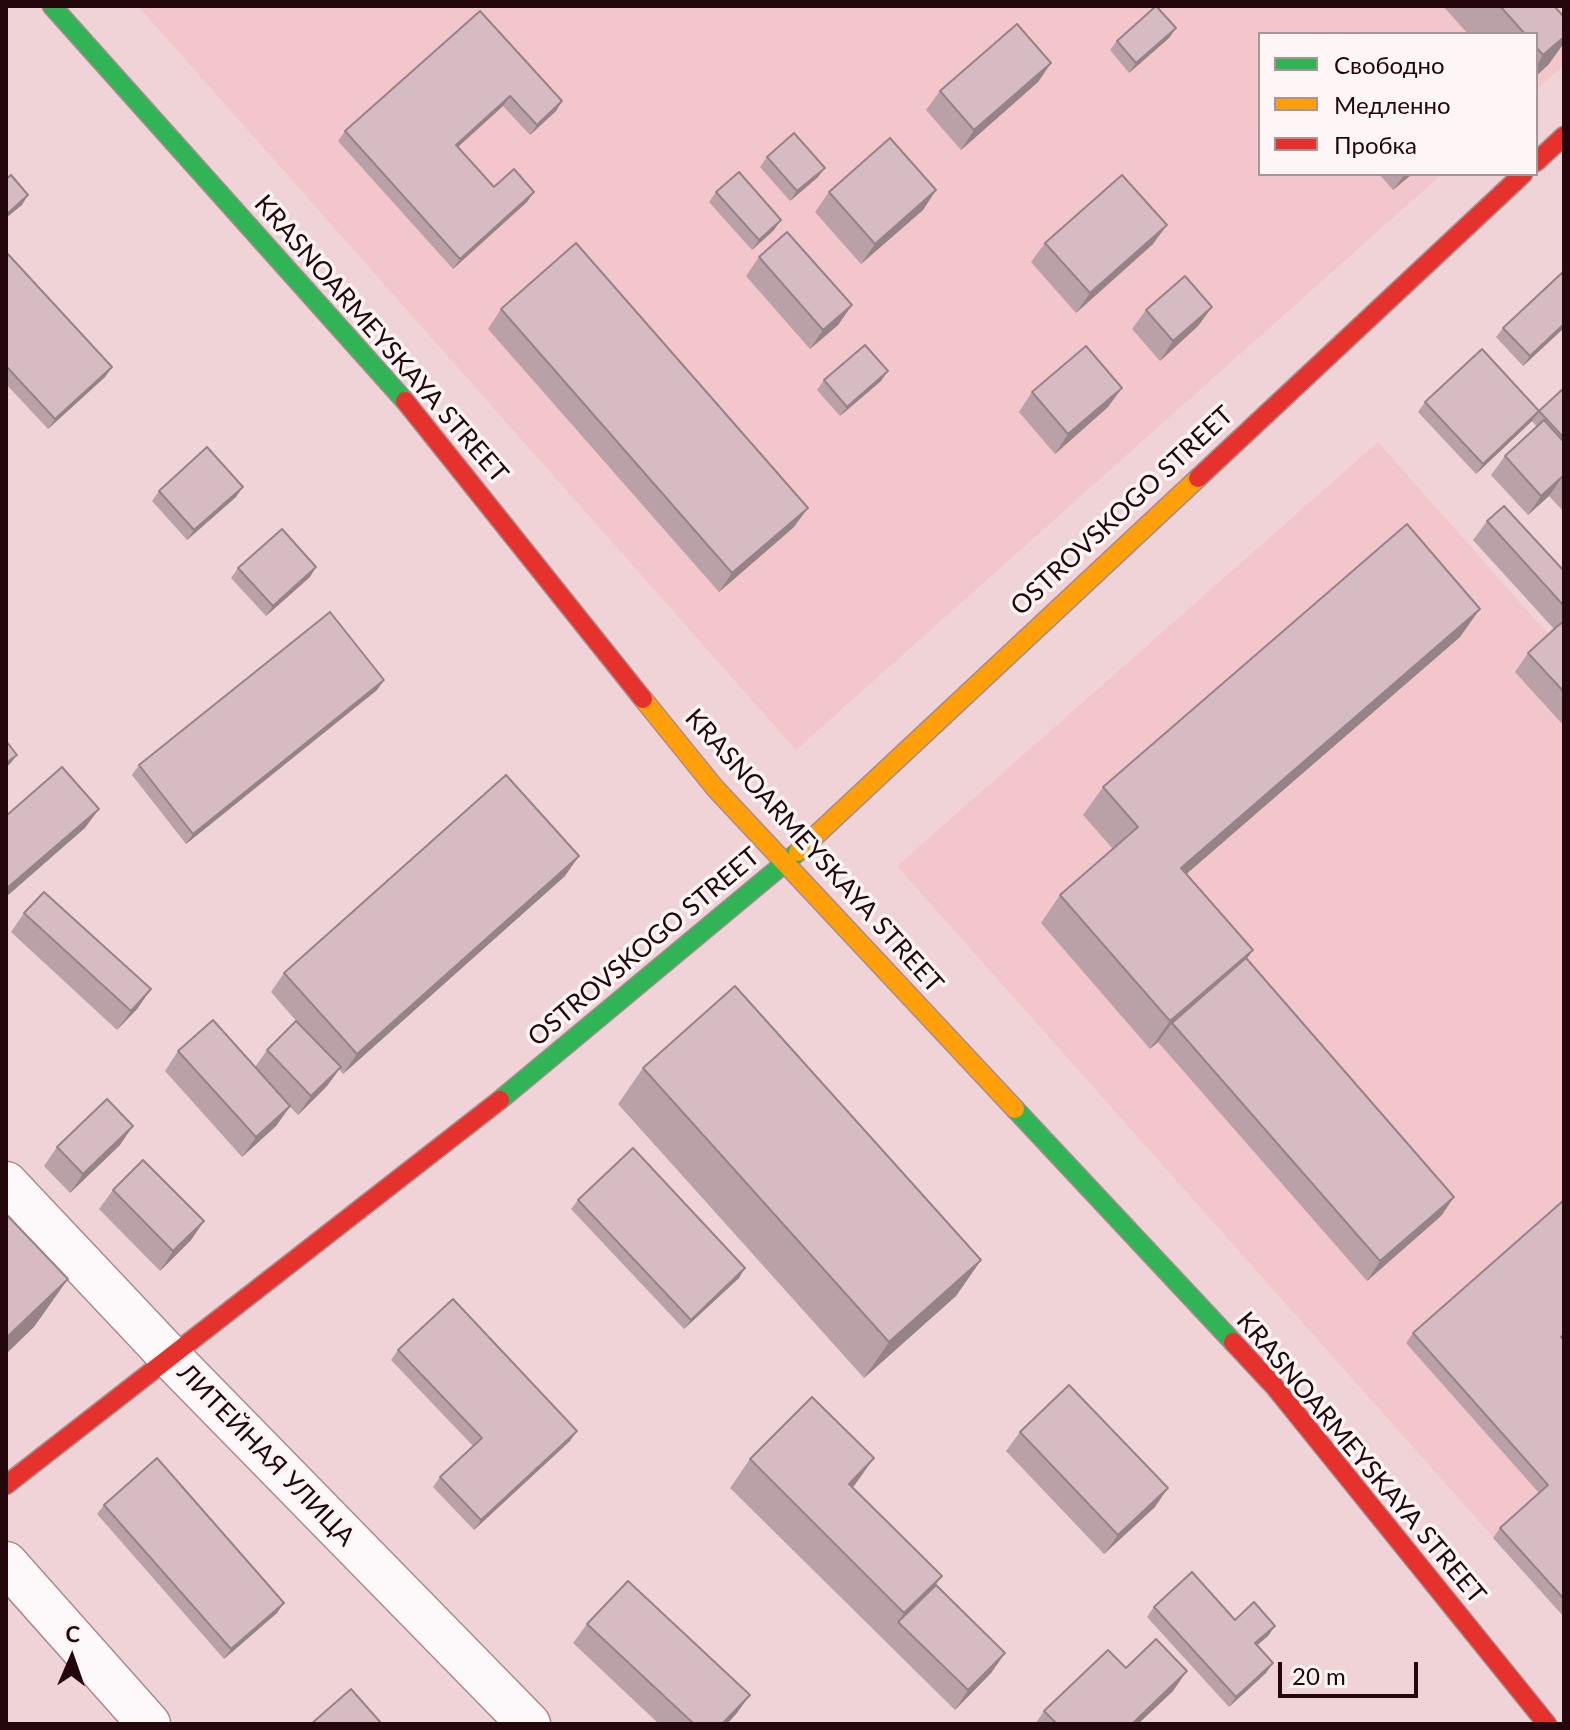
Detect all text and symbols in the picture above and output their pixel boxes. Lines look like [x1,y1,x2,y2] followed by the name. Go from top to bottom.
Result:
[1258,32,1538,176] legend
[1334,50,1445,79] text: Свободно
[1334,90,1451,119] text: Медленно
[1334,130,1417,159] text: Пробка
[248,189,514,489] street label: KRASNOARMEYSKAYA STREET
[1004,400,1240,622] street label: OSTROVSKOGO STREET
[678,703,950,999] street label: KRASNOARMEYSKAYA STREET
[522,841,766,1053] street label: OSTROVSKOGO STREET
[1230,1306,1492,1610] street label: KRASNOARMEYSKAYA STREET
[171,1357,361,1553] street label: ЛИТЕЙНАЯ УЛИЦА
[32,1618,112,1698] north arrow
[65,1620,81,1647] text: С
[1282,1646,1422,1696] scale bar
[1292,1661,1346,1690] text: 20 m

